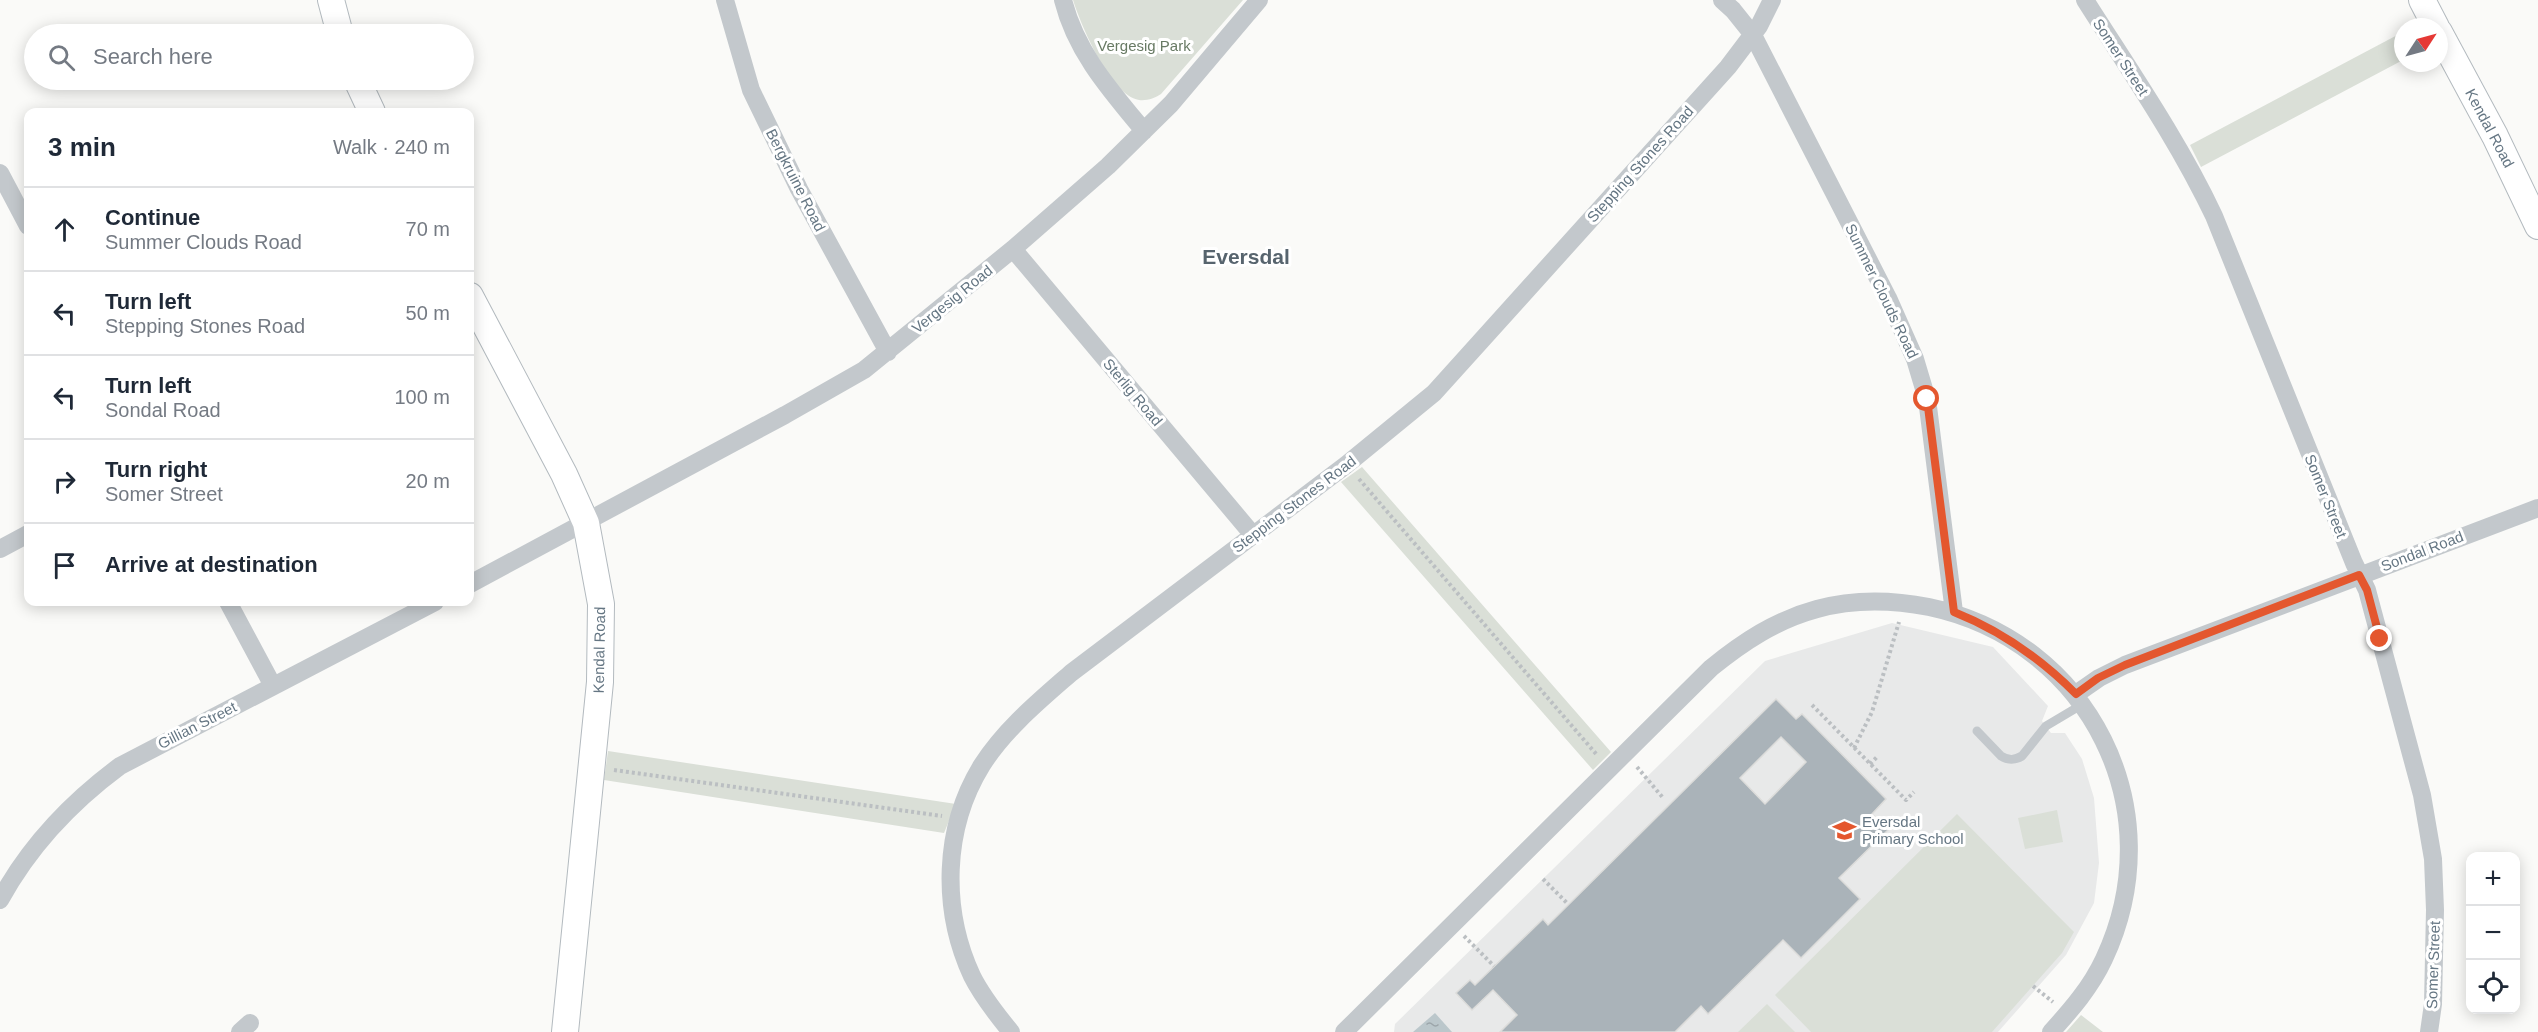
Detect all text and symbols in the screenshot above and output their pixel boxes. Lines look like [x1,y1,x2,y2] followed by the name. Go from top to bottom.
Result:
[2090,15,2153,99] street label: Somer Street
[2394,18,2448,72] north arrow
[24,24,474,90] search box
[1097,37,1191,54] park label: Vergesig Park
[45,41,78,74] icon: search
[93,44,213,69] text: Search here
[2462,86,2518,170] street label: Kendal Road
[1583,103,1697,225] street label: Stepping Stones Road
[763,126,829,234] street label: Bergkruine Road
[48,132,116,162] text: 3 min
[333,136,450,158] text: Walk · 240 m
[105,205,200,230] text: Continue
[48,213,81,246] icon: ahead
[406,218,450,240] text: 70 m
[1842,221,1922,361] street label: Summer Clouds Road
[105,231,302,253] text: Summer Clouds Road
[1202,245,1290,268] district label: Eversdal
[908,261,996,337] street label: Vergesig Road
[105,289,191,314] text: Turn left
[48,297,81,330] icon: left
[406,302,450,324] text: 50 m
[105,315,305,337] text: Stepping Stones Road
[1100,355,1166,429] street label: Sterlig Road
[105,373,191,398] text: Turn left
[48,381,81,414] icon: left
[1913,385,1939,411] route start
[394,386,450,408] text: 100 m
[105,399,221,421] text: Sondal Road
[1229,452,1359,556] street label: Stepping Stones Road
[2302,452,2351,541] street label: Somer Street
[105,457,207,482] text: Turn right
[48,465,81,498] icon: right
[406,470,450,492] text: 20 m
[105,483,223,505] text: Somer Street
[2378,528,2466,574] street label: Sondal Road
[48,549,81,582] icon: arrive
[105,552,318,577] text: Arrive at destination
[590,606,608,694] street label: Kendal Road
[2366,625,2392,651] route end
[155,698,240,752] street label: Gillian Street
[1862,813,1964,847] place label: Eversdal Primary School
[1831,817,1857,843] school or university icon: Eversdal Primary School
[2466,852,2520,1014] map controls
[2466,852,2520,906] button: +
[2466,906,2520,960] button: −
[2423,920,2443,1009] street label: Somer Street
[2466,960,2520,1014] button: locate

